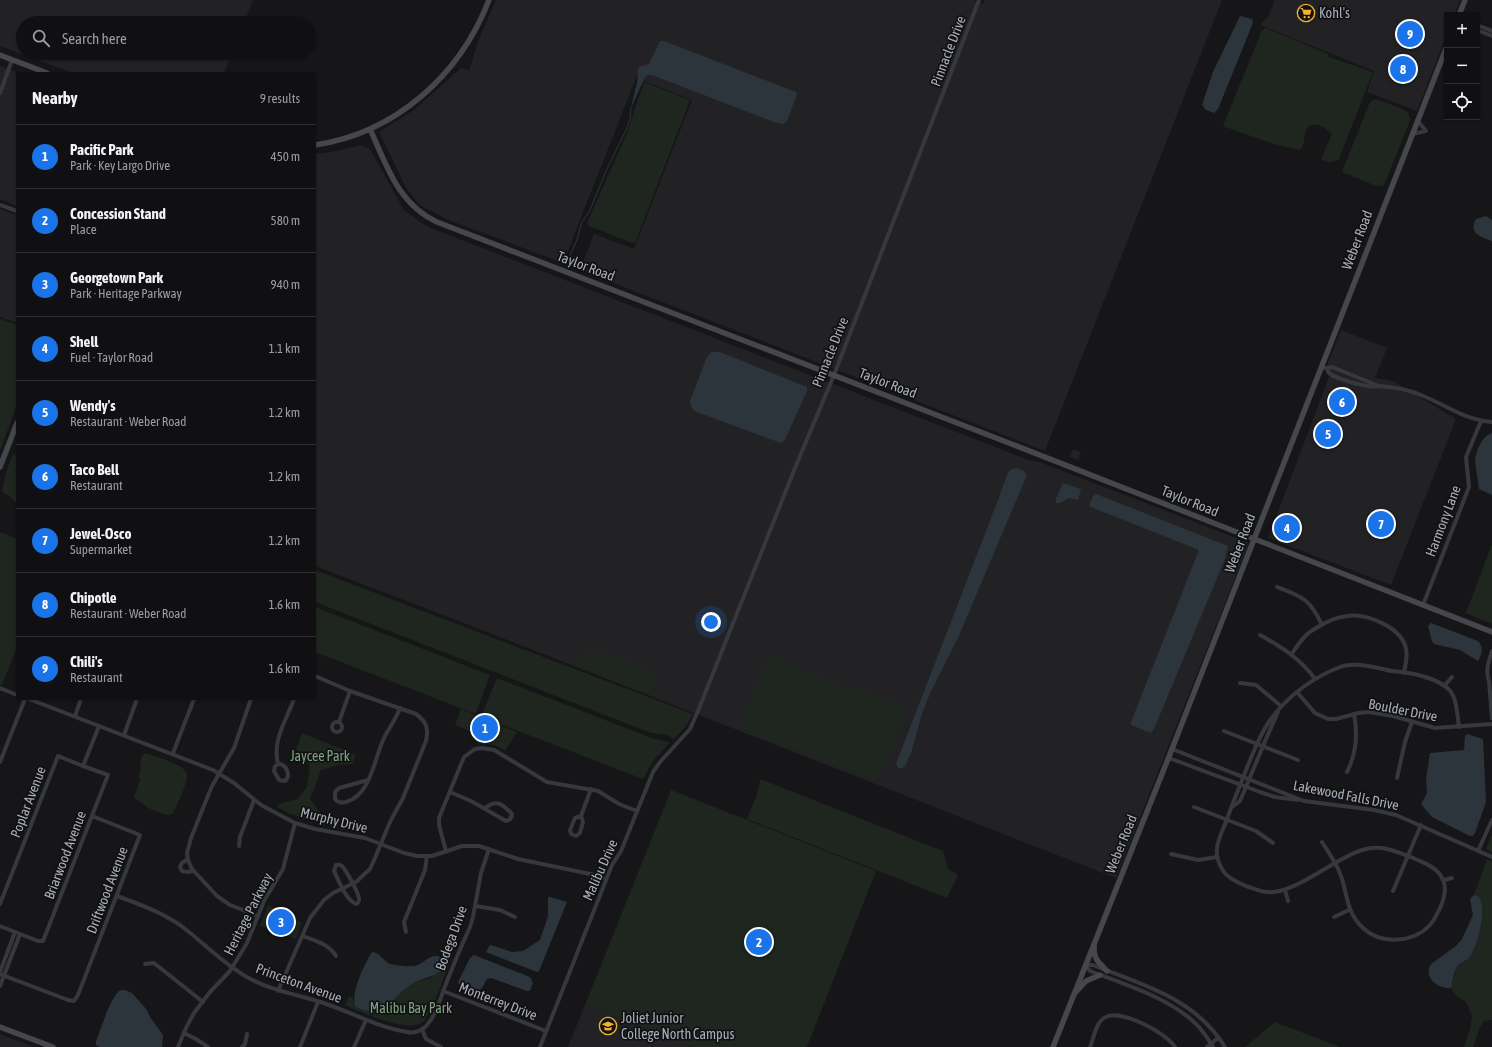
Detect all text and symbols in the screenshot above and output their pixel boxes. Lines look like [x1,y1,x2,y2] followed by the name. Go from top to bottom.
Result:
[1296,3,1316,23] supermarket icon: Kohl's
[1319,5,1350,21] place label: Kohl's
[1444,12,1480,120] map controls
[1444,12,1480,48] button: +
[927,14,969,88] street label: Pinnacle Drive
[16,16,316,60] search box
[1397,19,1423,49] pin: 9
[30,27,52,49] icon: search
[62,30,127,47] text: Search here
[1444,48,1480,84] button: −
[1390,54,1416,84] pin: 8
[1444,84,1480,120] button: locate
[32,88,78,108] text: Nearby
[260,91,300,106] text: 9 results
[70,141,133,158] text: Pacific Park
[42,149,48,164] text: 1
[271,149,300,164] text: 450 m
[70,158,170,173] text: Park · Key Largo Drive
[70,205,166,222] text: Concession Stand
[1338,208,1376,272] street label: Weber Road
[42,213,48,228] text: 2
[271,213,300,228] text: 580 m
[70,222,97,237] text: Place
[555,248,617,284] street label: Taylor Road
[70,269,163,286] text: Georgetown Park
[42,277,48,292] text: 3
[271,277,300,292] text: 940 m
[70,286,182,301] text: Park · Heritage Parkway
[809,315,851,389] street label: Pinnacle Drive
[70,333,98,350] text: Shell
[42,341,48,356] text: 4
[269,341,300,356] text: 1.1 km
[70,350,153,365] text: Fuel · Taylor Road
[857,365,919,401] street label: Taylor Road
[1329,387,1355,417] pin: 6
[70,397,116,414] text: Wendy's
[42,405,48,420] text: 5
[269,405,300,420] text: 1.2 km
[70,414,187,429] text: Restaurant · Weber Road
[1315,419,1341,449] pin: 5
[70,461,119,478] text: Taco Bell
[42,469,48,484] text: 6
[269,469,300,484] text: 1.2 km
[70,478,123,493] text: Restaurant
[1159,482,1221,520] street label: Taylor Road
[1422,483,1464,559] street label: Harmony Lane
[1368,509,1394,539] pin: 7
[1221,511,1259,575] street label: Weber Road
[1274,513,1300,543] pin: 4
[70,525,131,542] text: Jewel-Osco
[42,533,48,548] text: 7
[269,533,300,548] text: 1.2 km
[70,542,132,557] text: Supermarket
[70,589,117,606] text: Chipotle
[42,597,48,612] text: 8
[269,597,300,612] text: 1.6 km
[70,606,187,621] text: Restaurant · Weber Road
[701,612,721,632] your location
[70,653,103,670] text: Chili's
[42,661,48,676] text: 9
[269,661,300,676] text: 1.6 km
[70,670,123,685] text: Restaurant
[1367,695,1439,725] street label: Boulder Drive
[472,713,498,743] pin: 1
[290,748,350,764] park label: Jaycee Park
[7,764,49,840] street label: Poplar Avenue
[1292,777,1400,813] street label: Lakewood Falls Drive
[299,804,369,836] street label: Murphy Drive
[41,809,89,901] street label: Briarwood Avenue
[1102,812,1140,876] street label: Weber Road
[579,837,621,903] street label: Malibu Drive
[83,844,131,936] street label: Driftwood Avenue
[220,870,276,958] street label: Heritage Parkway
[432,904,470,972] street label: Bodega Drive
[268,907,294,937] pin: 3
[746,927,772,957] pin: 2
[254,960,344,1006] street label: Princeton Avenue
[457,979,539,1023] street label: Monterrey Drive
[370,1000,452,1016] park label: Malibu Bay Park
[621,1010,734,1042] place label: Joliet Junior College North Campus
[598,1016,618,1036] school or university icon: Joliet Junior College North Campus

